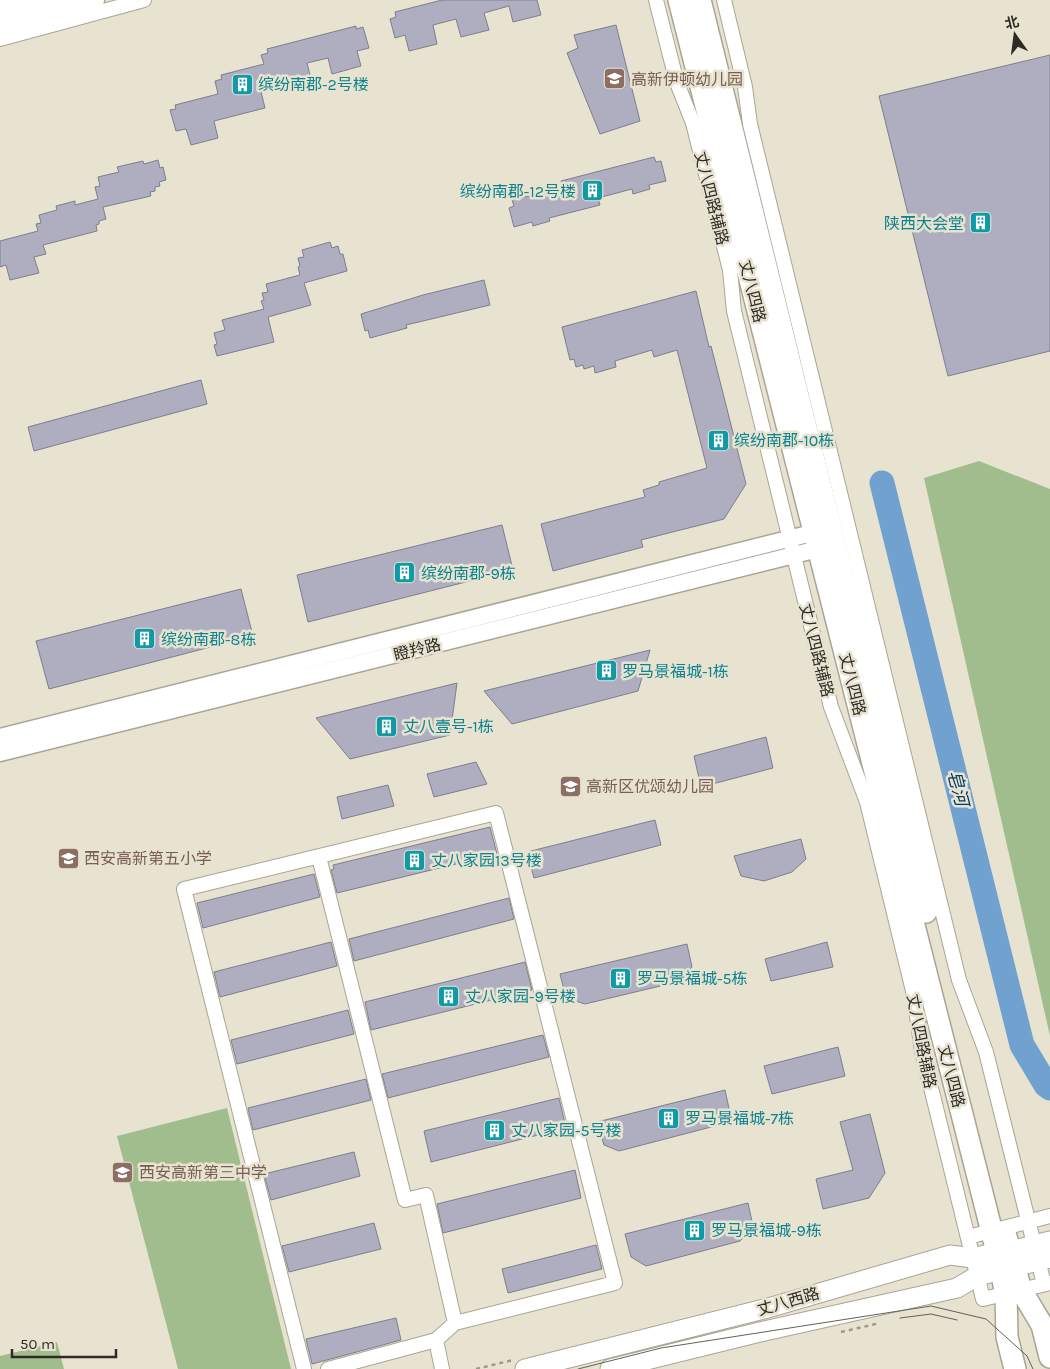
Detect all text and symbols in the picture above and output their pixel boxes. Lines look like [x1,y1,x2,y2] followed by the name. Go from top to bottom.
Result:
[990,10,1040,60] north arrow
[1003,13,1021,33] text: 北
[603,67,627,91] school or university icon: 高新伊顿幼儿园
[631,70,743,89] place label: 高新伊顿幼儿园
[230,72,254,96] building icon: 缤纷南郡-2号楼
[258,75,369,94] place label: 缤纷南郡-2号楼
[691,149,732,247] street label: 丈八四路辅路
[580,179,604,203] building icon: 缤纷南郡-12号楼
[460,182,576,201] place label: 缤纷南郡-12号楼
[968,211,992,235] building icon: 陕西大会堂
[884,214,964,233] place label: 陕西大会堂
[736,258,769,324] street label: 丈八四路
[706,428,730,452] building icon: 缤纷南郡-10栋
[734,431,834,450] place label: 缤纷南郡-10栋
[393,561,417,585] building icon: 缤纷南郡-9栋
[421,564,516,583] place label: 缤纷南郡-9栋
[796,601,837,699] street label: 丈八四路辅路
[133,627,157,651] building icon: 缤纷南郡-8栋
[161,630,256,649] place label: 缤纷南郡-8栋
[392,634,443,665] street label: 瞪羚路
[836,651,869,717] street label: 丈八四路
[594,659,618,683] building icon: 罗马景福城-1栋
[622,662,729,681] place label: 罗马景福城-1栋
[375,714,399,738] building icon: 丈八壹号-1栋
[403,717,494,736] place label: 丈八壹号-1栋
[943,768,974,811] water label: 皂河
[558,774,582,798] school or university icon: 高新区优颂幼儿园
[586,777,714,796] place label: 高新区优颂幼儿园
[56,846,80,870] school or university icon: 西安高新第五小学
[403,848,427,872] building icon: 丈八家园13号楼
[84,849,212,868] place label: 西安高新第五小学
[431,851,542,870] place label: 丈八家园13号楼
[609,966,633,990] building icon: 罗马景福城-5栋
[637,969,748,988] place label: 罗马景福城-5栋
[437,984,461,1008] building icon: 丈八家园-9号楼
[465,987,576,1006] place label: 丈八家园-9号楼
[903,992,940,1090] street label: 丈八四路辅路
[935,1043,968,1109] street label: 丈八四路
[657,1106,681,1130] building icon: 罗马景福城-7栋
[685,1109,794,1128] place label: 罗马景福城-7栋
[483,1118,507,1142] building icon: 丈八家园-5号楼
[511,1121,622,1140] place label: 丈八家园-5号楼
[111,1160,135,1184] school or university icon: 西安高新第三中学
[139,1163,267,1182] place label: 西安高新第三中学
[683,1218,707,1242] building icon: 罗马景福城-9栋
[711,1221,822,1240] place label: 罗马景福城-9栋
[755,1284,822,1319] street label: 丈八西路
[12,1326,116,1358] scale bar
[20,1335,55,1353] text: 50 m

